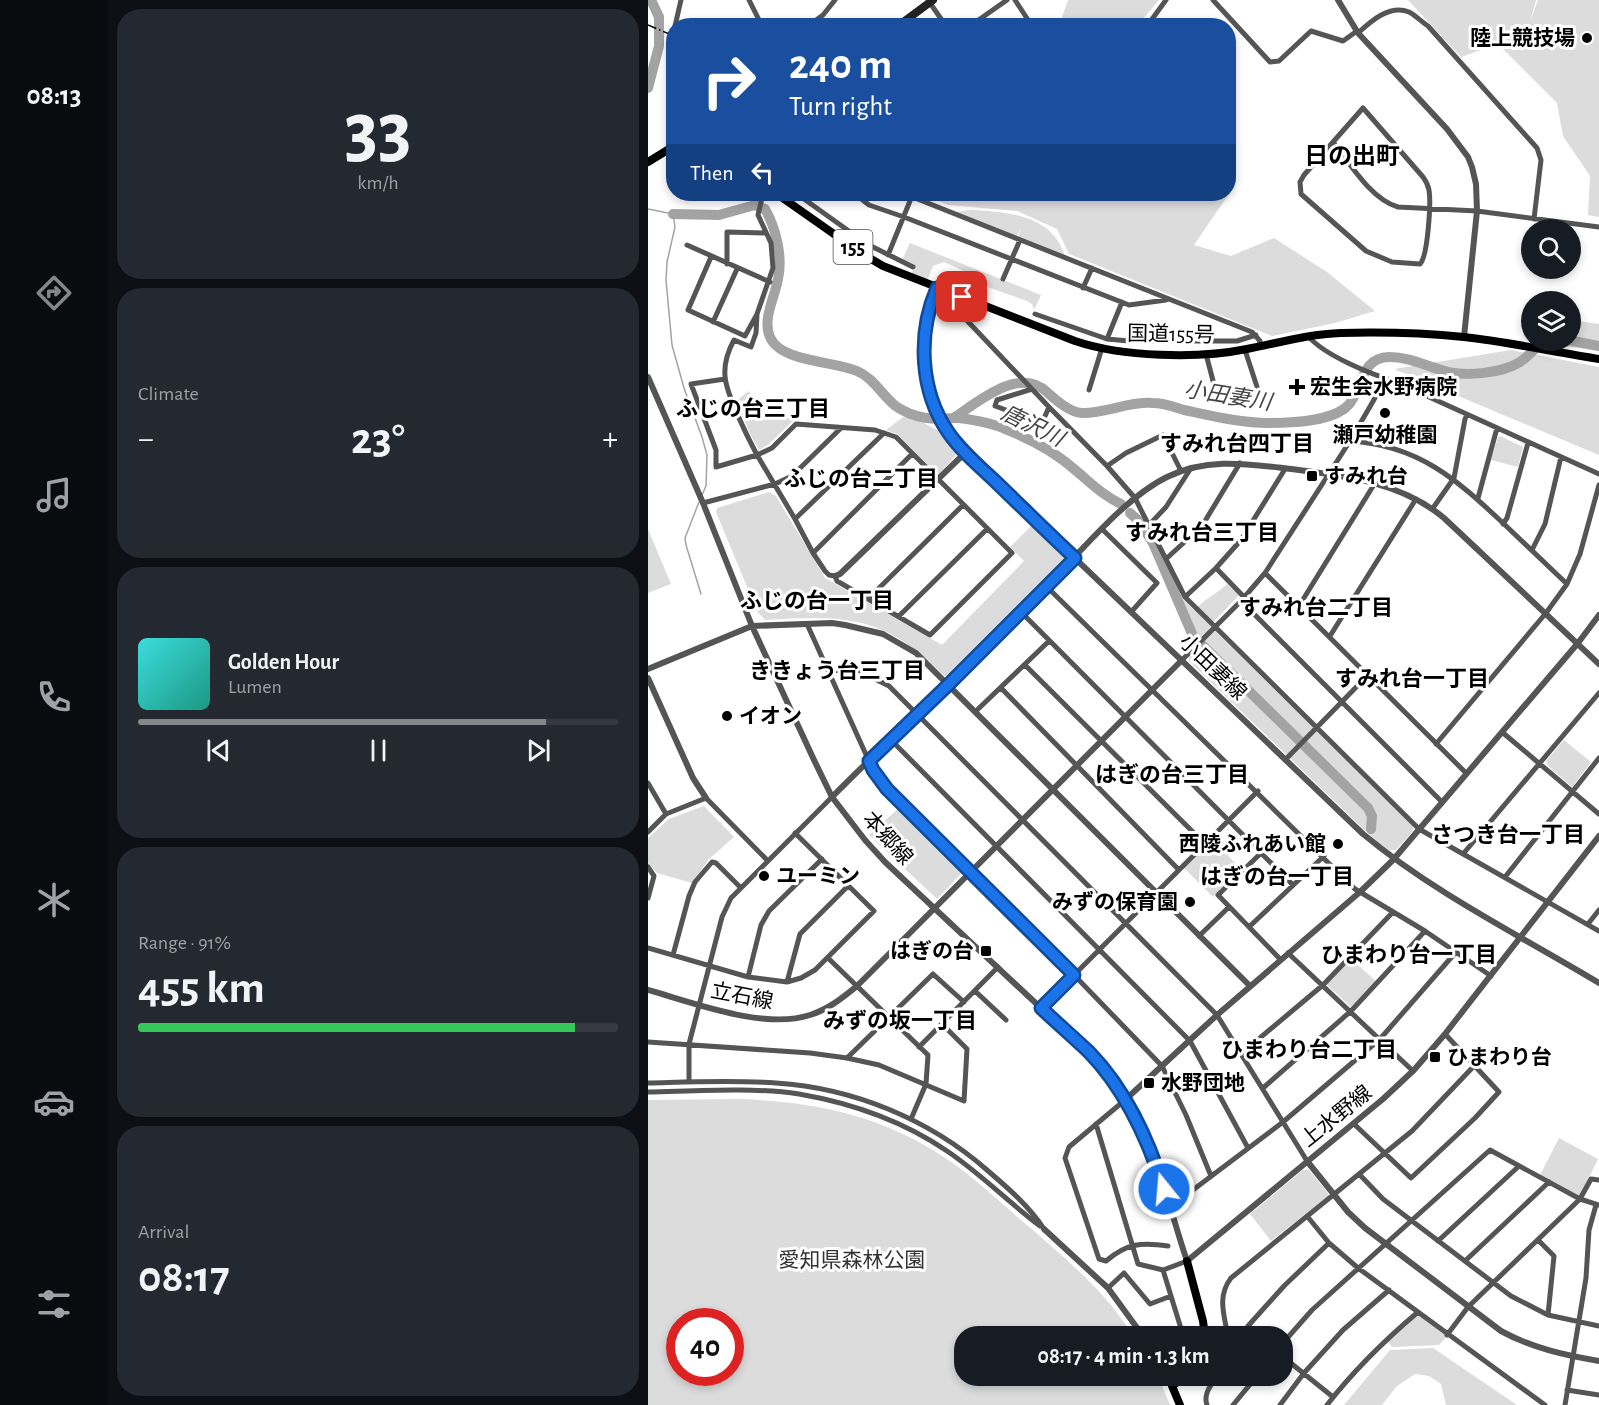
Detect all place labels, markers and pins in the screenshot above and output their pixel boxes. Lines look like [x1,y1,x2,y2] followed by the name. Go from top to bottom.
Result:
[1470,27,1575,49] place label: 陸上競技場
[1580,31,1594,45] marker: 陸上競技場
[936,271,987,322] pin
[1310,376,1457,398] place label: 宏生会水野病院
[1288,378,1306,396] marker: 宏生会水野病院
[1378,406,1392,420] marker: 瀬戸幼稚園
[1333,424,1438,446] place label: 瀬戸幼稚園
[1324,465,1408,487] place label: すみれ台
[1305,469,1319,483] marker: すみれ台
[739,705,802,727] place label: イオン
[720,709,734,723] marker: イオン
[1179,833,1326,855] place label: 西陵ふれあい館
[1331,837,1345,851] marker: 西陵ふれあい館
[776,866,860,887] place label: ユーミン
[757,869,771,883] marker: ユーミン
[1052,890,1178,913] place label: みずの保育園
[1183,895,1197,909] marker: みずの保育園
[890,940,974,962] place label: はぎの台
[979,944,993,958] marker: はぎの台
[1447,1046,1552,1068] place label: ひまわり台
[1428,1050,1442,1064] marker: ひまわり台
[1161,1072,1245,1094] place label: 水野団地
[1142,1076,1156,1090] marker: 水野団地

